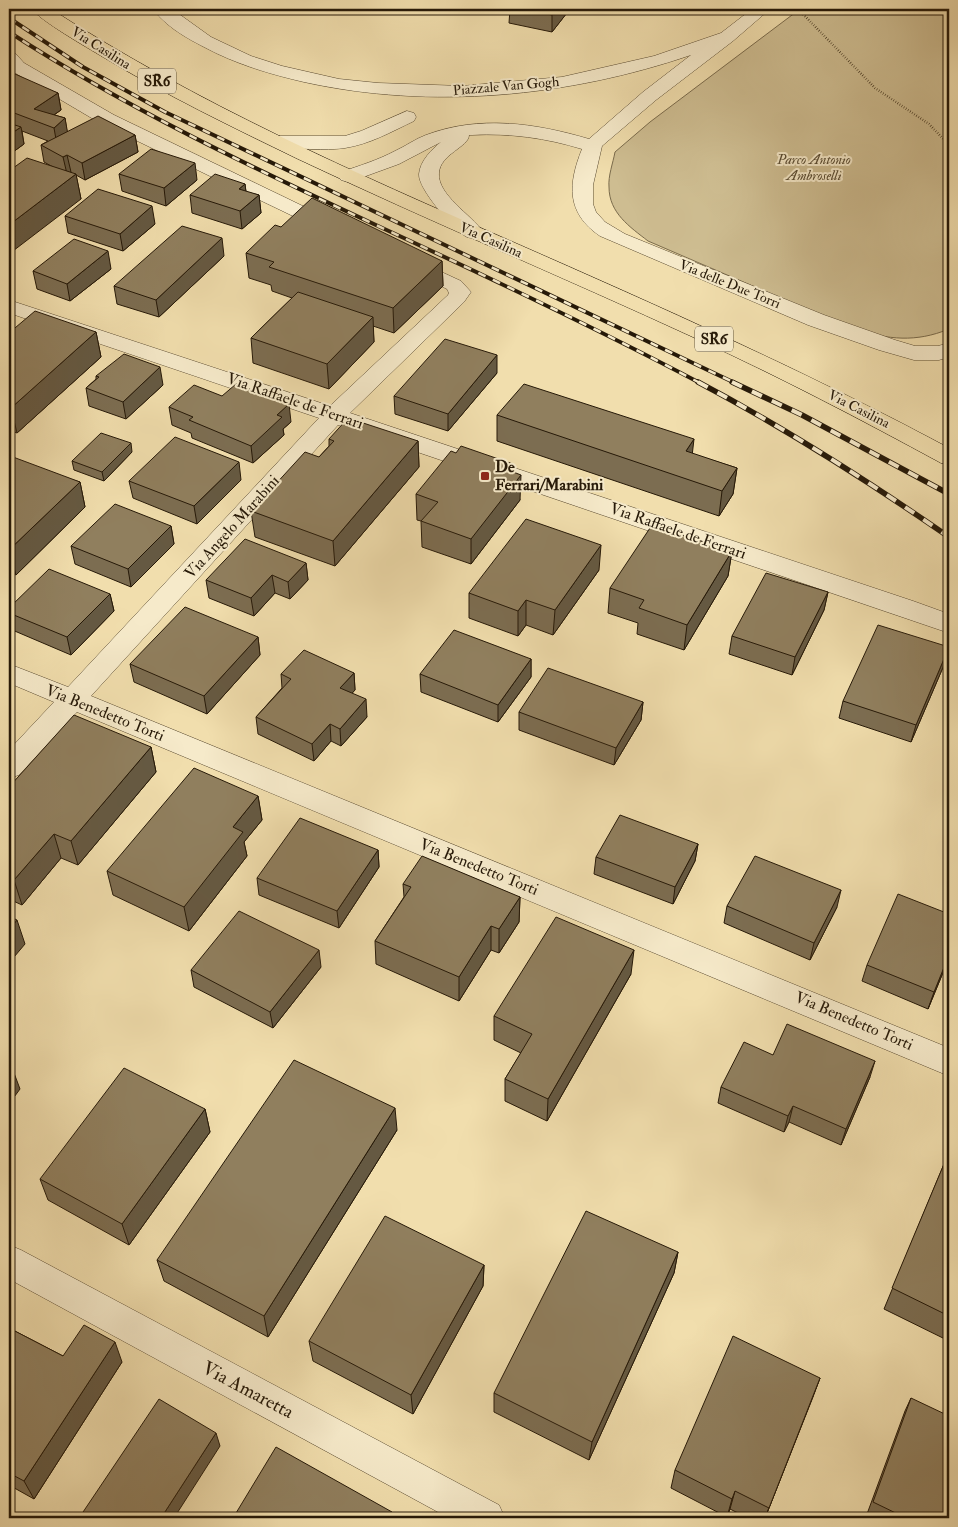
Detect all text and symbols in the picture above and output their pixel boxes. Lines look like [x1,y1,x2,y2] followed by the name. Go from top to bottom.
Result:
[68,23,134,73] street label: Via Casilina
[138,68,176,94] road number: SR6
[452,73,561,99] street label: Piazzale Van Gogh
[776,151,851,184] park label: Parco Antonio Ambroselli
[457,219,525,261] street label: Via Casilina
[677,256,783,312] street label: Via delle Due Torri
[695,326,733,352] road number: SR6
[224,368,366,434] street label: Via Raffaele de Ferrari
[825,386,893,432] street label: Via Casilina
[495,457,604,495] place label: De Ferrari/Marabini
[479,470,491,482] marker: De Ferrari/Marabini
[180,471,284,583] street label: Via Angelo Marabini
[607,498,749,564] street label: Via Raffaele de Ferrari
[43,680,167,746] street label: Via Benedetto Torti
[417,834,541,900] street label: Via Benedetto Torti
[792,987,916,1055] street label: Via Benedetto Torti
[198,1356,298,1424] street label: Via Amaretta

